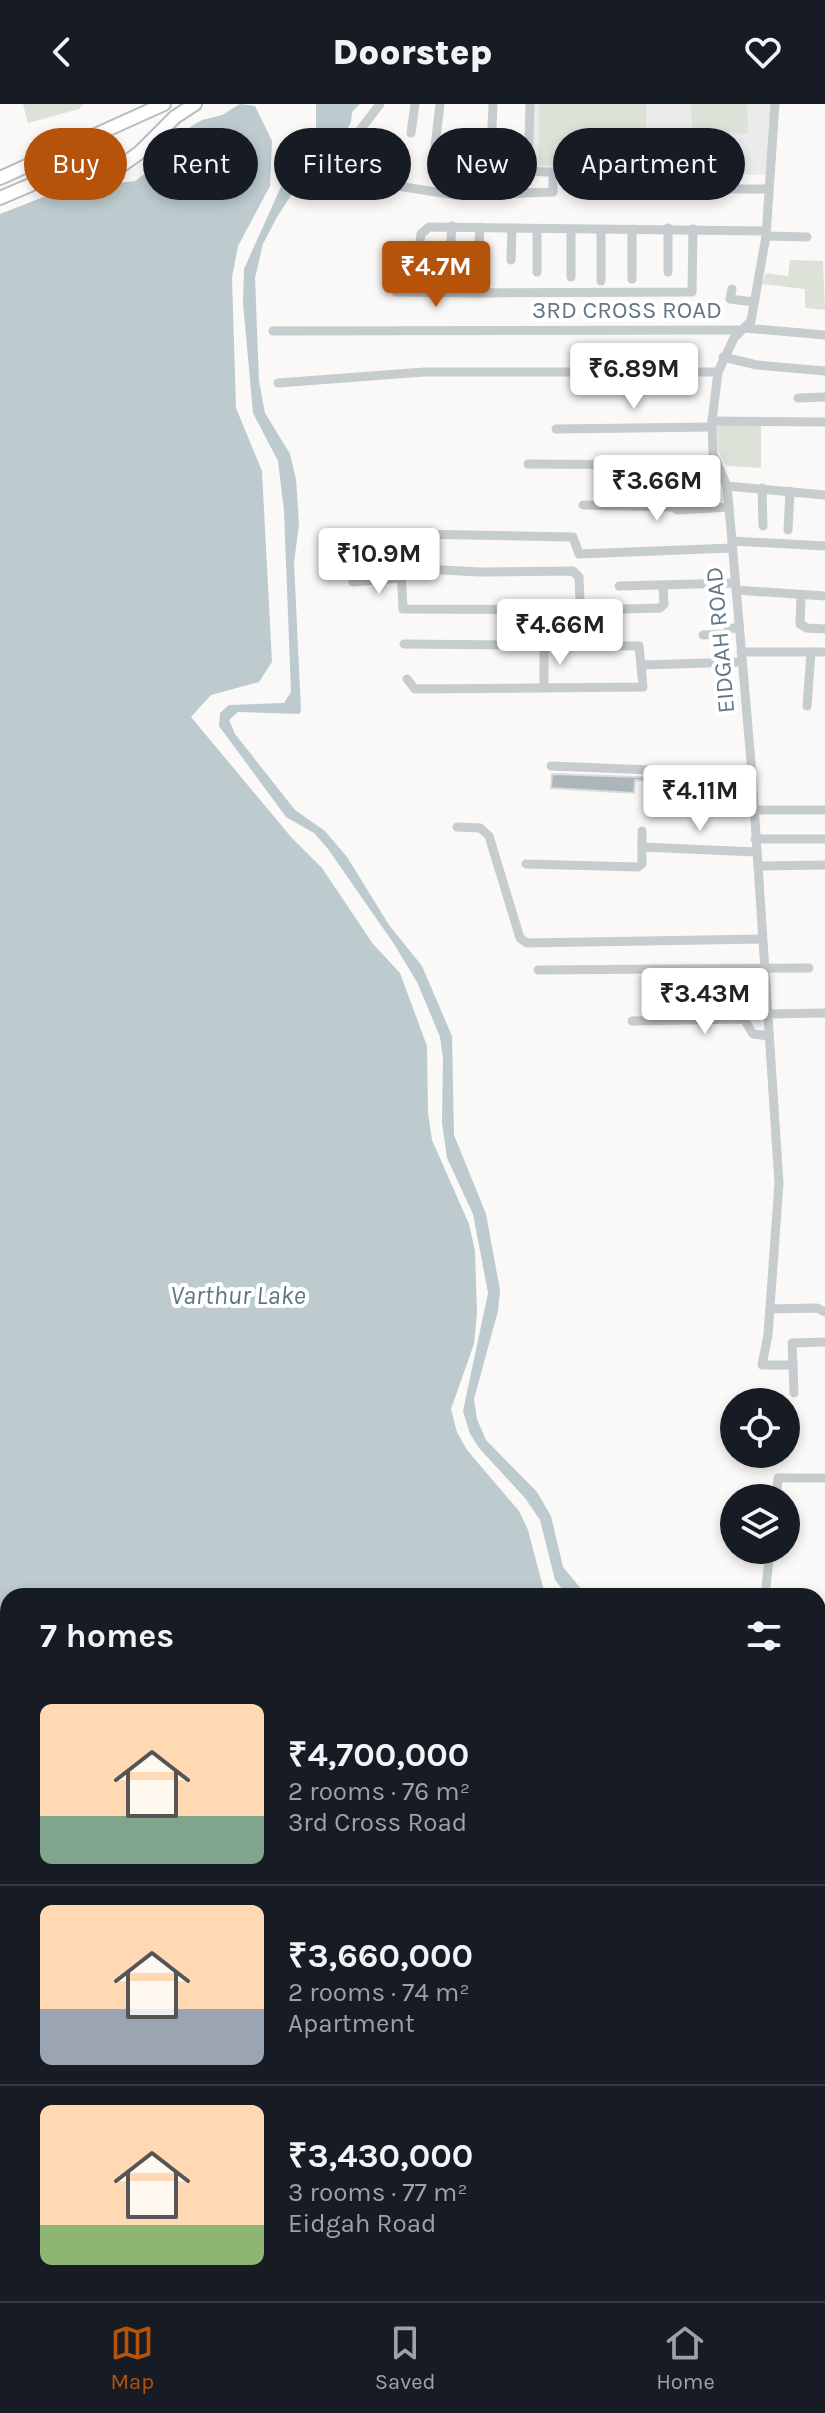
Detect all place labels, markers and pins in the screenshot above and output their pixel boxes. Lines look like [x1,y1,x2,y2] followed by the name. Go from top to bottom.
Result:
[380,241,492,309] pin: ₹4.7M
[569,343,699,411] pin: ₹6.89M
[592,455,722,523] pin: ₹3.66M
[314,528,444,596] pin: ₹10.9M
[495,599,625,667] pin: ₹4.66M
[635,765,765,833] pin: ₹4.11M
[640,968,770,1036] pin: ₹3.43M

